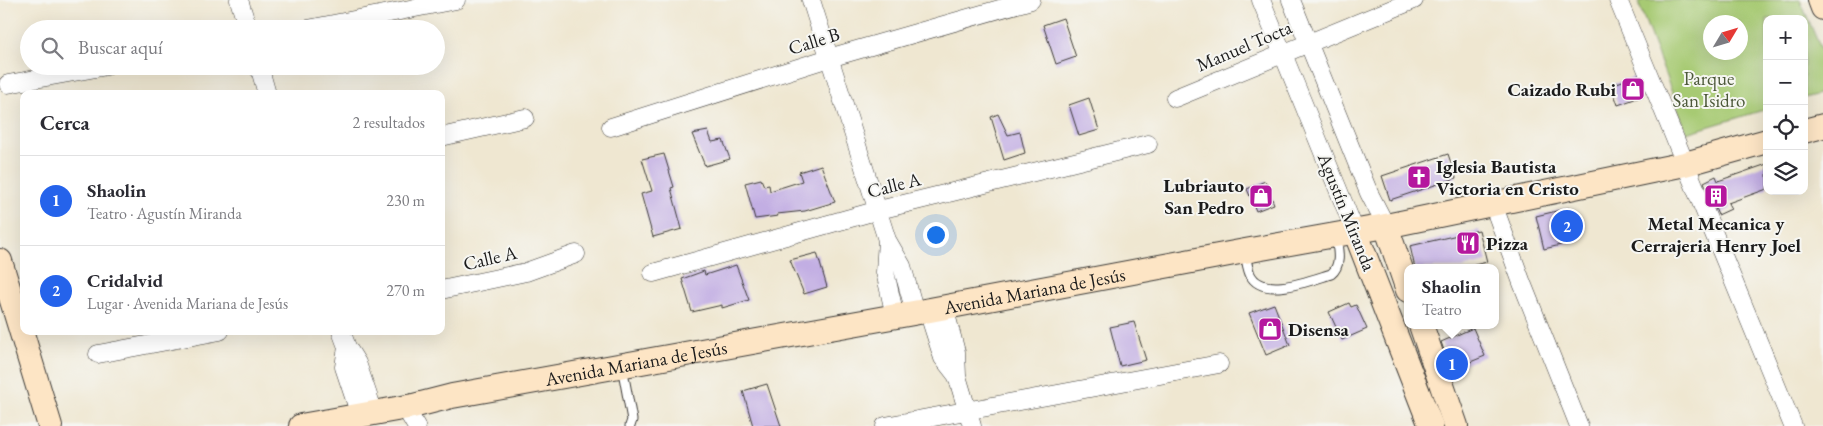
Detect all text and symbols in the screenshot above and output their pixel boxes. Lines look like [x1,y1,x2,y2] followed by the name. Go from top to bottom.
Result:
[1192,14,1296,77] street label: Manuel Tocta
[1703,15,1748,60] north arrow
[1763,15,1808,195] map controls
[1763,15,1808,60] button: +
[20,20,445,75] search box
[785,21,843,61] street label: Calle B
[38,34,66,62] icon: search
[78,35,163,60] text: Buscar aquí
[1763,60,1808,105] button: −
[1673,66,1745,113] park label: Parque San Isidro
[1620,76,1646,102] shop icon: Caizado Rubi
[1507,77,1616,102] place label: Caizado Rubi
[1763,105,1808,150] button: locate
[40,109,90,136] text: Cerca
[353,112,425,133] text: 2 resultados
[1312,148,1382,275] street label: Agustín Miranda
[1763,150,1808,195] button: layers
[1436,154,1579,201] place label: Iglesia Bautista Victoria en Cristo
[1406,164,1432,190] church icon: Iglesia Bautista Victoria en Cristo
[865,166,924,204] street label: Calle A
[1163,173,1244,220] place label: Lubriauto San Pedro
[87,178,146,203] text: Shaolin
[1248,183,1274,209] shop icon: Lubriauto San Pedro
[1703,183,1729,209] building icon: Metal Mecanica y Cerrajeria Henry Joel
[52,190,60,211] text: 1
[386,190,425,211] text: 230 m
[87,203,242,224] text: Teatro · Agustín Miranda
[1551,207,1583,245] pin: 2
[1631,211,1801,258] place label: Metal Mecanica y Cerrajeria Henry Joel
[923,222,949,248] your location
[1455,230,1481,256] restaurant icon: Pizza
[1486,231,1529,256] place label: Pizza
[461,239,520,276] street label: Calle A
[941,261,1127,320] street label: Avenida Mariana de Jesús
[1404,264,1499,329] popup
[87,268,163,293] text: Cridalvid
[1422,274,1481,299] text: Shaolin
[52,280,60,301] text: 2
[386,280,425,301] text: 270 m
[87,293,288,314] text: Lugar · Avenida Mariana de Jesús
[1422,299,1462,320] text: Teatro
[1257,316,1283,342] shop icon: Disensa
[1288,317,1350,342] place label: Disensa
[542,334,729,392] street label: Avenida Mariana de Jesús
[1436,345,1468,383] pin: 1

